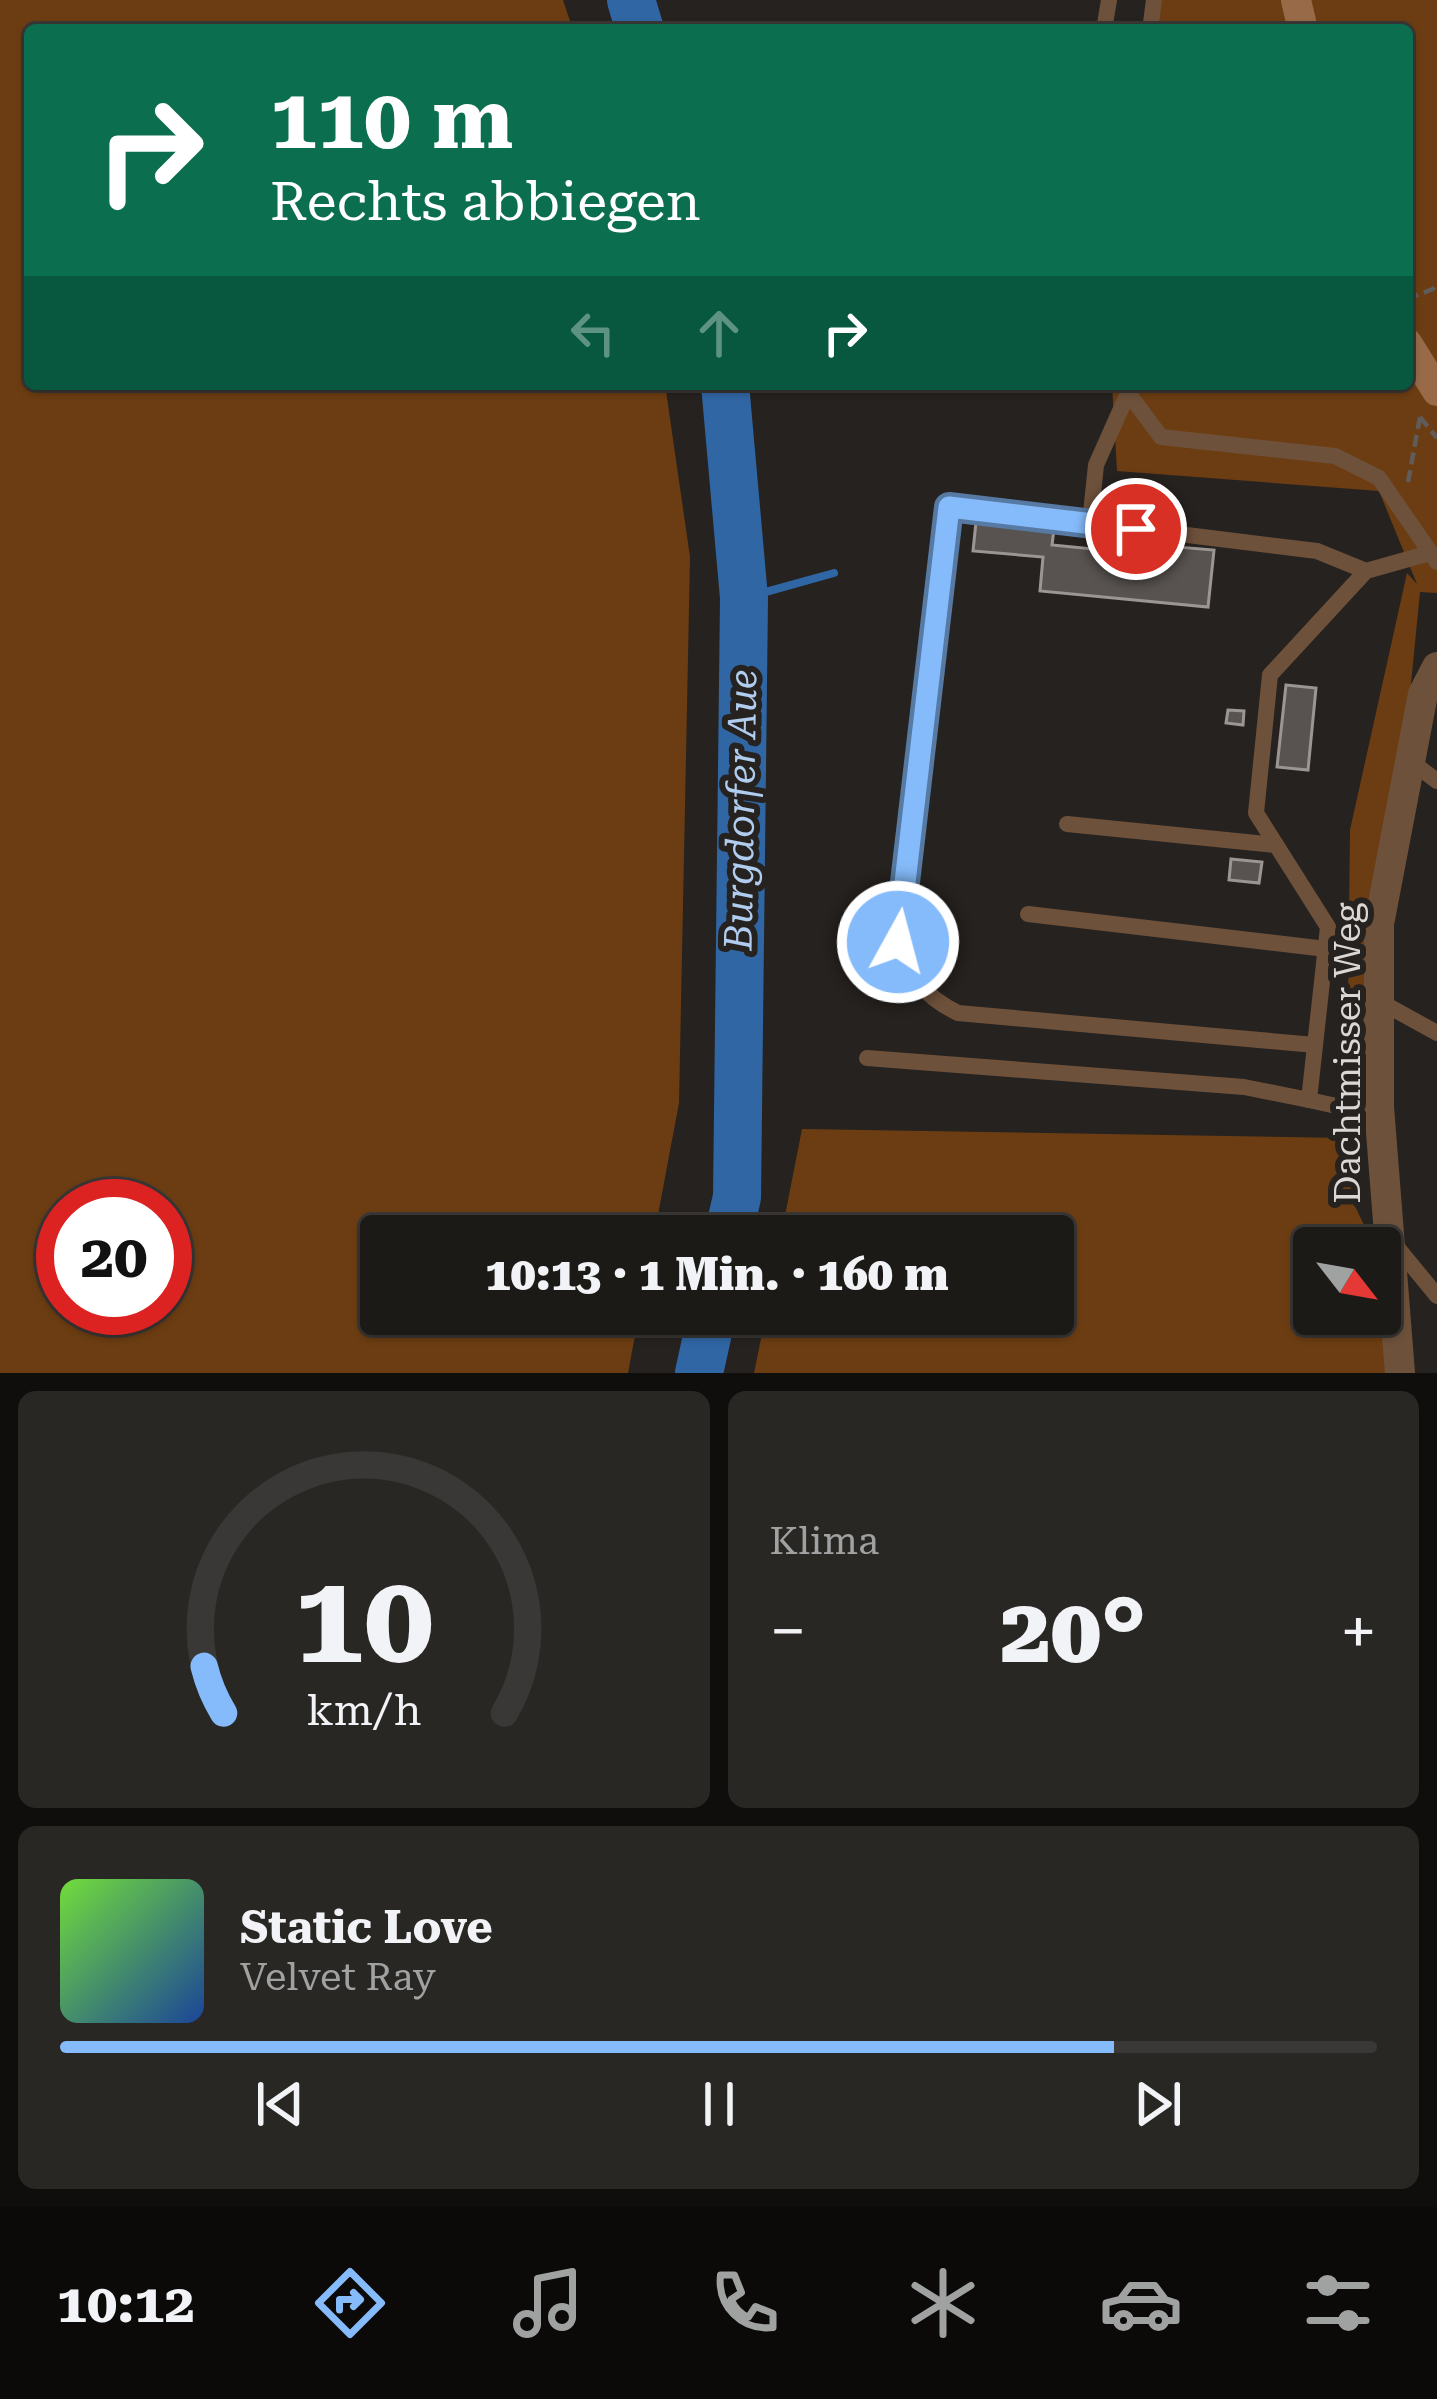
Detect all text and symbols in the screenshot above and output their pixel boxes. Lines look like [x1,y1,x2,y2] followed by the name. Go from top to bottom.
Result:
[270,70,513,168] text: 110 m
[72,72,228,228] icon: right
[270,170,701,233] text: Rechts abbiegen
[560,300,626,366] icon: left
[686,300,752,366] icon: ahead
[812,300,878,366] icon: right
[1085,478,1187,580] pin
[1103,496,1169,562] icon: arrive
[716,669,766,952] water label: Burgdorfer Aue
[835,879,961,1005] position arrow
[1327,902,1369,1203] street label: Dachtmisser Weg
[36,1179,192,1335] speed limit sign: 20
[1293,1227,1401,1335] north arrow
[1293,1227,1401,1335] map controls
[485,1248,949,1301] text: 10:13 · 1 Min. · 160 m
[770,1518,879,1564] text: Klima
[294,1546,434,1692] text: 10
[1000,1579,1146,1684] text: 20°
[770,1593,806,1670] text: −
[1340,1593,1377,1670] text: +
[306,1684,421,1734] text: km/h
[240,1901,493,1954] text: Static Love
[240,1954,436,2000] text: Velvet Ray
[247,2071,313,2137] icon: previous
[686,2071,752,2137] icon: pause
[1125,2071,1191,2137] icon: next
[308,2261,392,2345] icon: directions
[506,2261,590,2345] icon: music
[703,2261,787,2345] icon: phone
[901,2261,985,2345] icon: climate
[1099,2261,1183,2345] icon: car
[1296,2261,1380,2345] icon: filters
[57,2272,195,2335] text: 10:12

